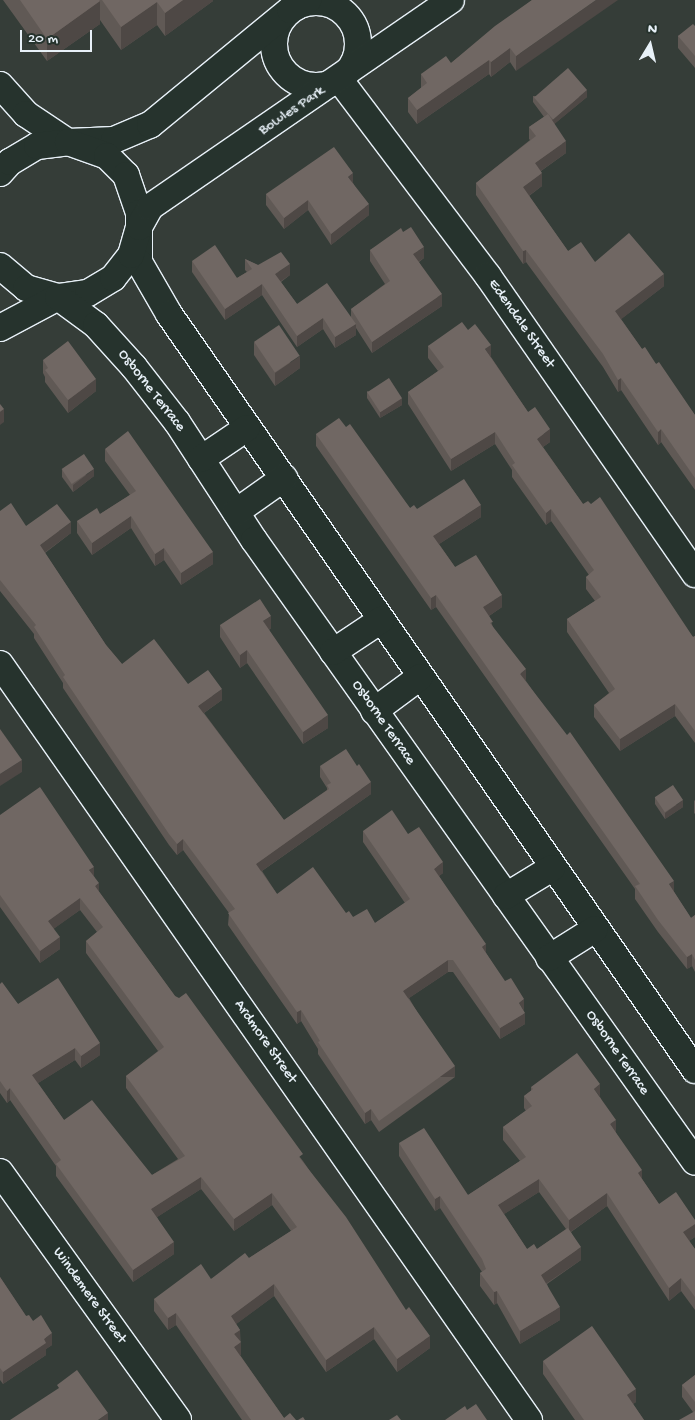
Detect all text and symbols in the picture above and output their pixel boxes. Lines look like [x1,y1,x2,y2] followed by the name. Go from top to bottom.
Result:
[22,20,95,52] scale bar
[625,20,675,70] north arrow
[647,21,658,39] text: N
[28,30,58,48] text: 20 m
[256,82,328,140] street label: Bowles Park
[484,276,558,372] street label: Edendale Street
[113,346,189,436] street label: Osborne Terrace
[347,677,419,769] street label: Osborne Terrace
[230,997,300,1087] street label: Ardmore Street
[581,1007,653,1099] street label: Osborne Terrace
[48,1244,130,1348] street label: Windemere Street

